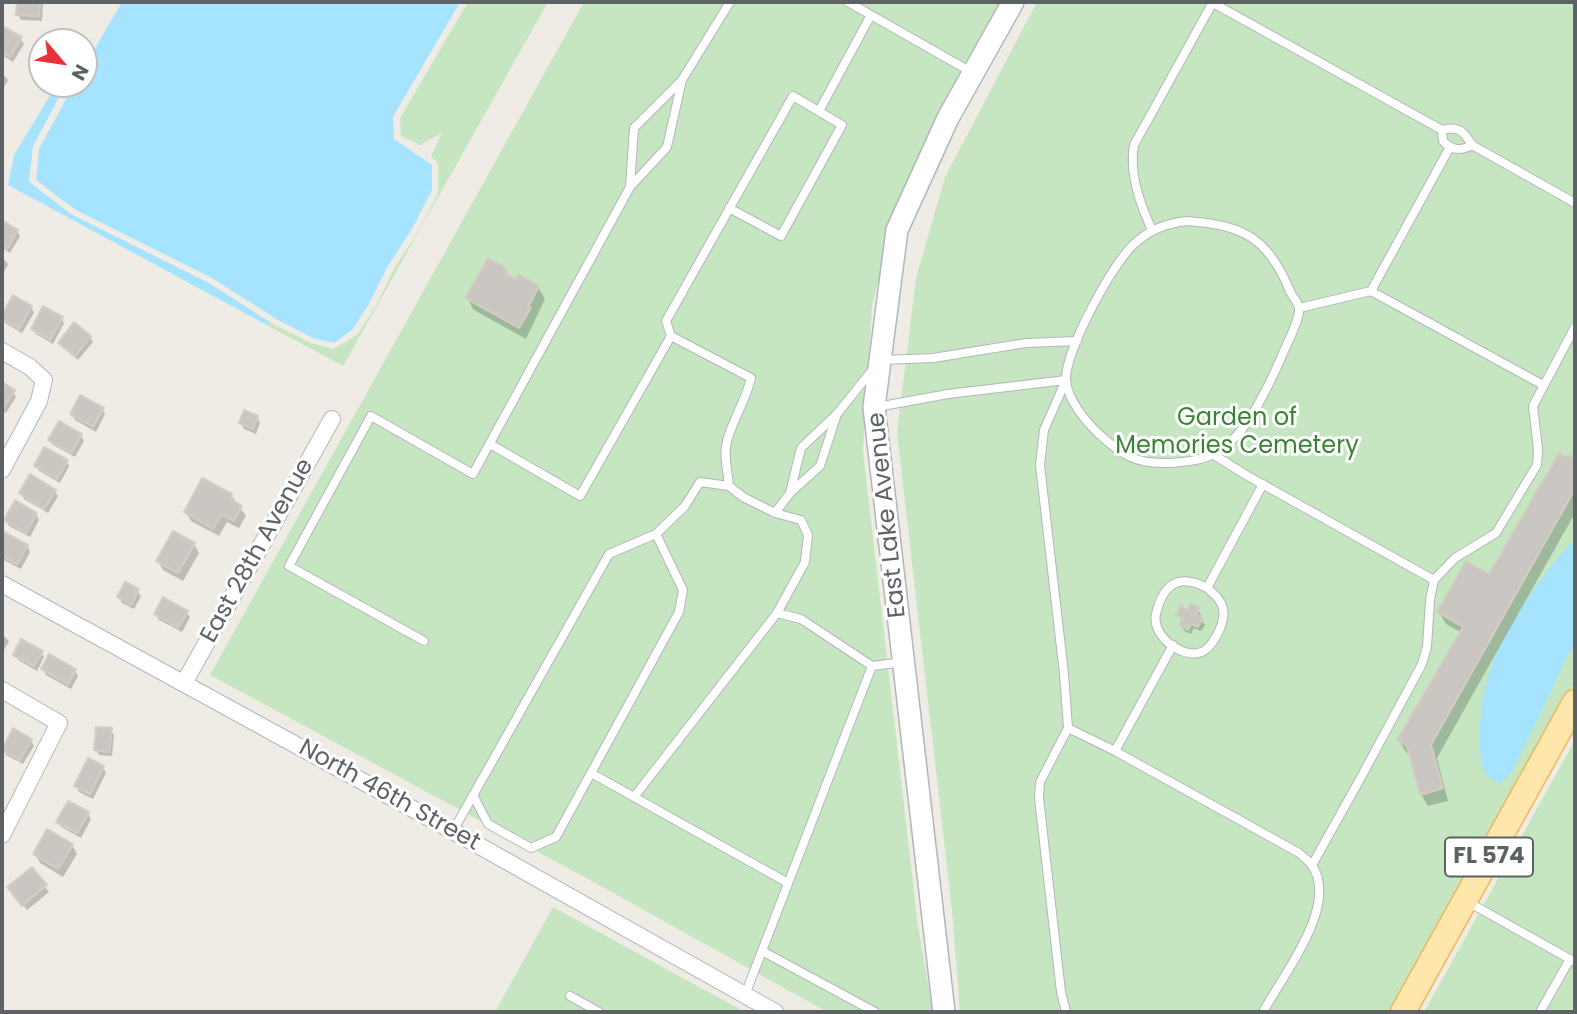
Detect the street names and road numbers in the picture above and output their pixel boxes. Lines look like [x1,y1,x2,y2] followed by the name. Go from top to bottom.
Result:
[863,411,913,619] street label: East Lake Avenue
[196,454,320,648] street label: East 28th Avenue
[293,734,485,858] street label: North 46th Street
[1445,838,1533,876] road number: FL 574

